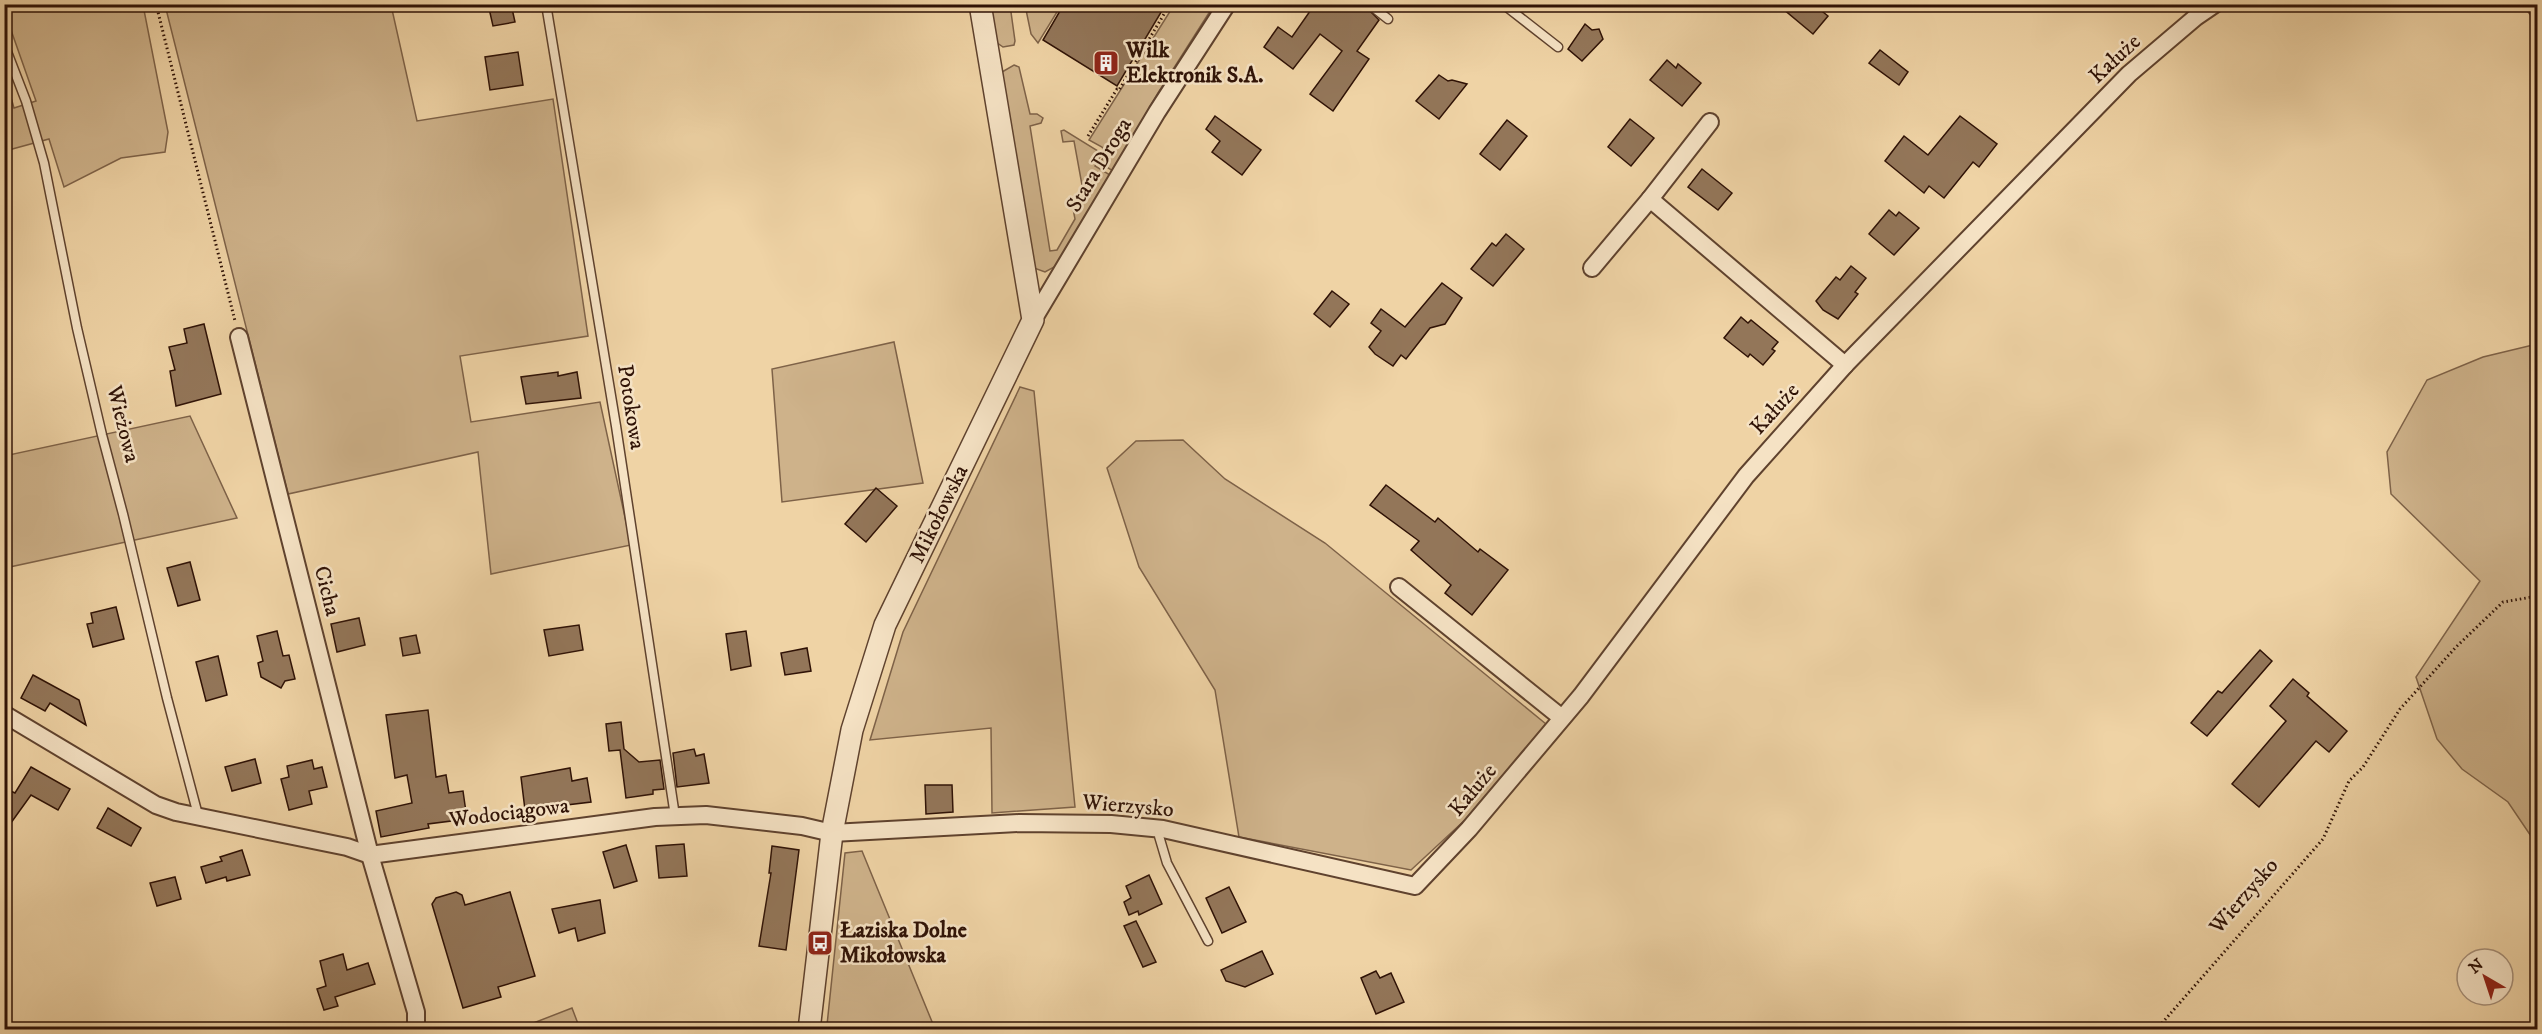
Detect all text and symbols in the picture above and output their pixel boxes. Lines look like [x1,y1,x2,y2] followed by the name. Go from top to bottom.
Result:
[2084,28,2146,90] street label: Kałuże
[1125,37,1264,89] place label: Wilk Elektronik S.A.
[1091,48,1121,78] building icon: Wilk Elektronik S.A.
[1060,112,1138,217] street label: Stara Droga
[611,363,651,452] street label: Potokowa
[1745,377,1805,441] street label: Kałuże
[100,382,146,466] street label: Wieżowa
[904,460,975,568] street label: Mikołowska
[308,563,346,619] street label: Cicha
[1443,758,1503,822] street label: Kałuże
[1080,788,1175,823] street label: Wierzysko
[446,792,571,834] street label: Wodociągowa
[2203,853,2284,940] street label: Wierzysko
[840,917,967,969] place label: Łaziska Dolne Mikołowska
[805,928,835,958] bus stop icon: Łaziska Dolne Mikołowska
[2455,947,2515,1007] north arrow
[2465,954,2488,978] text: N

